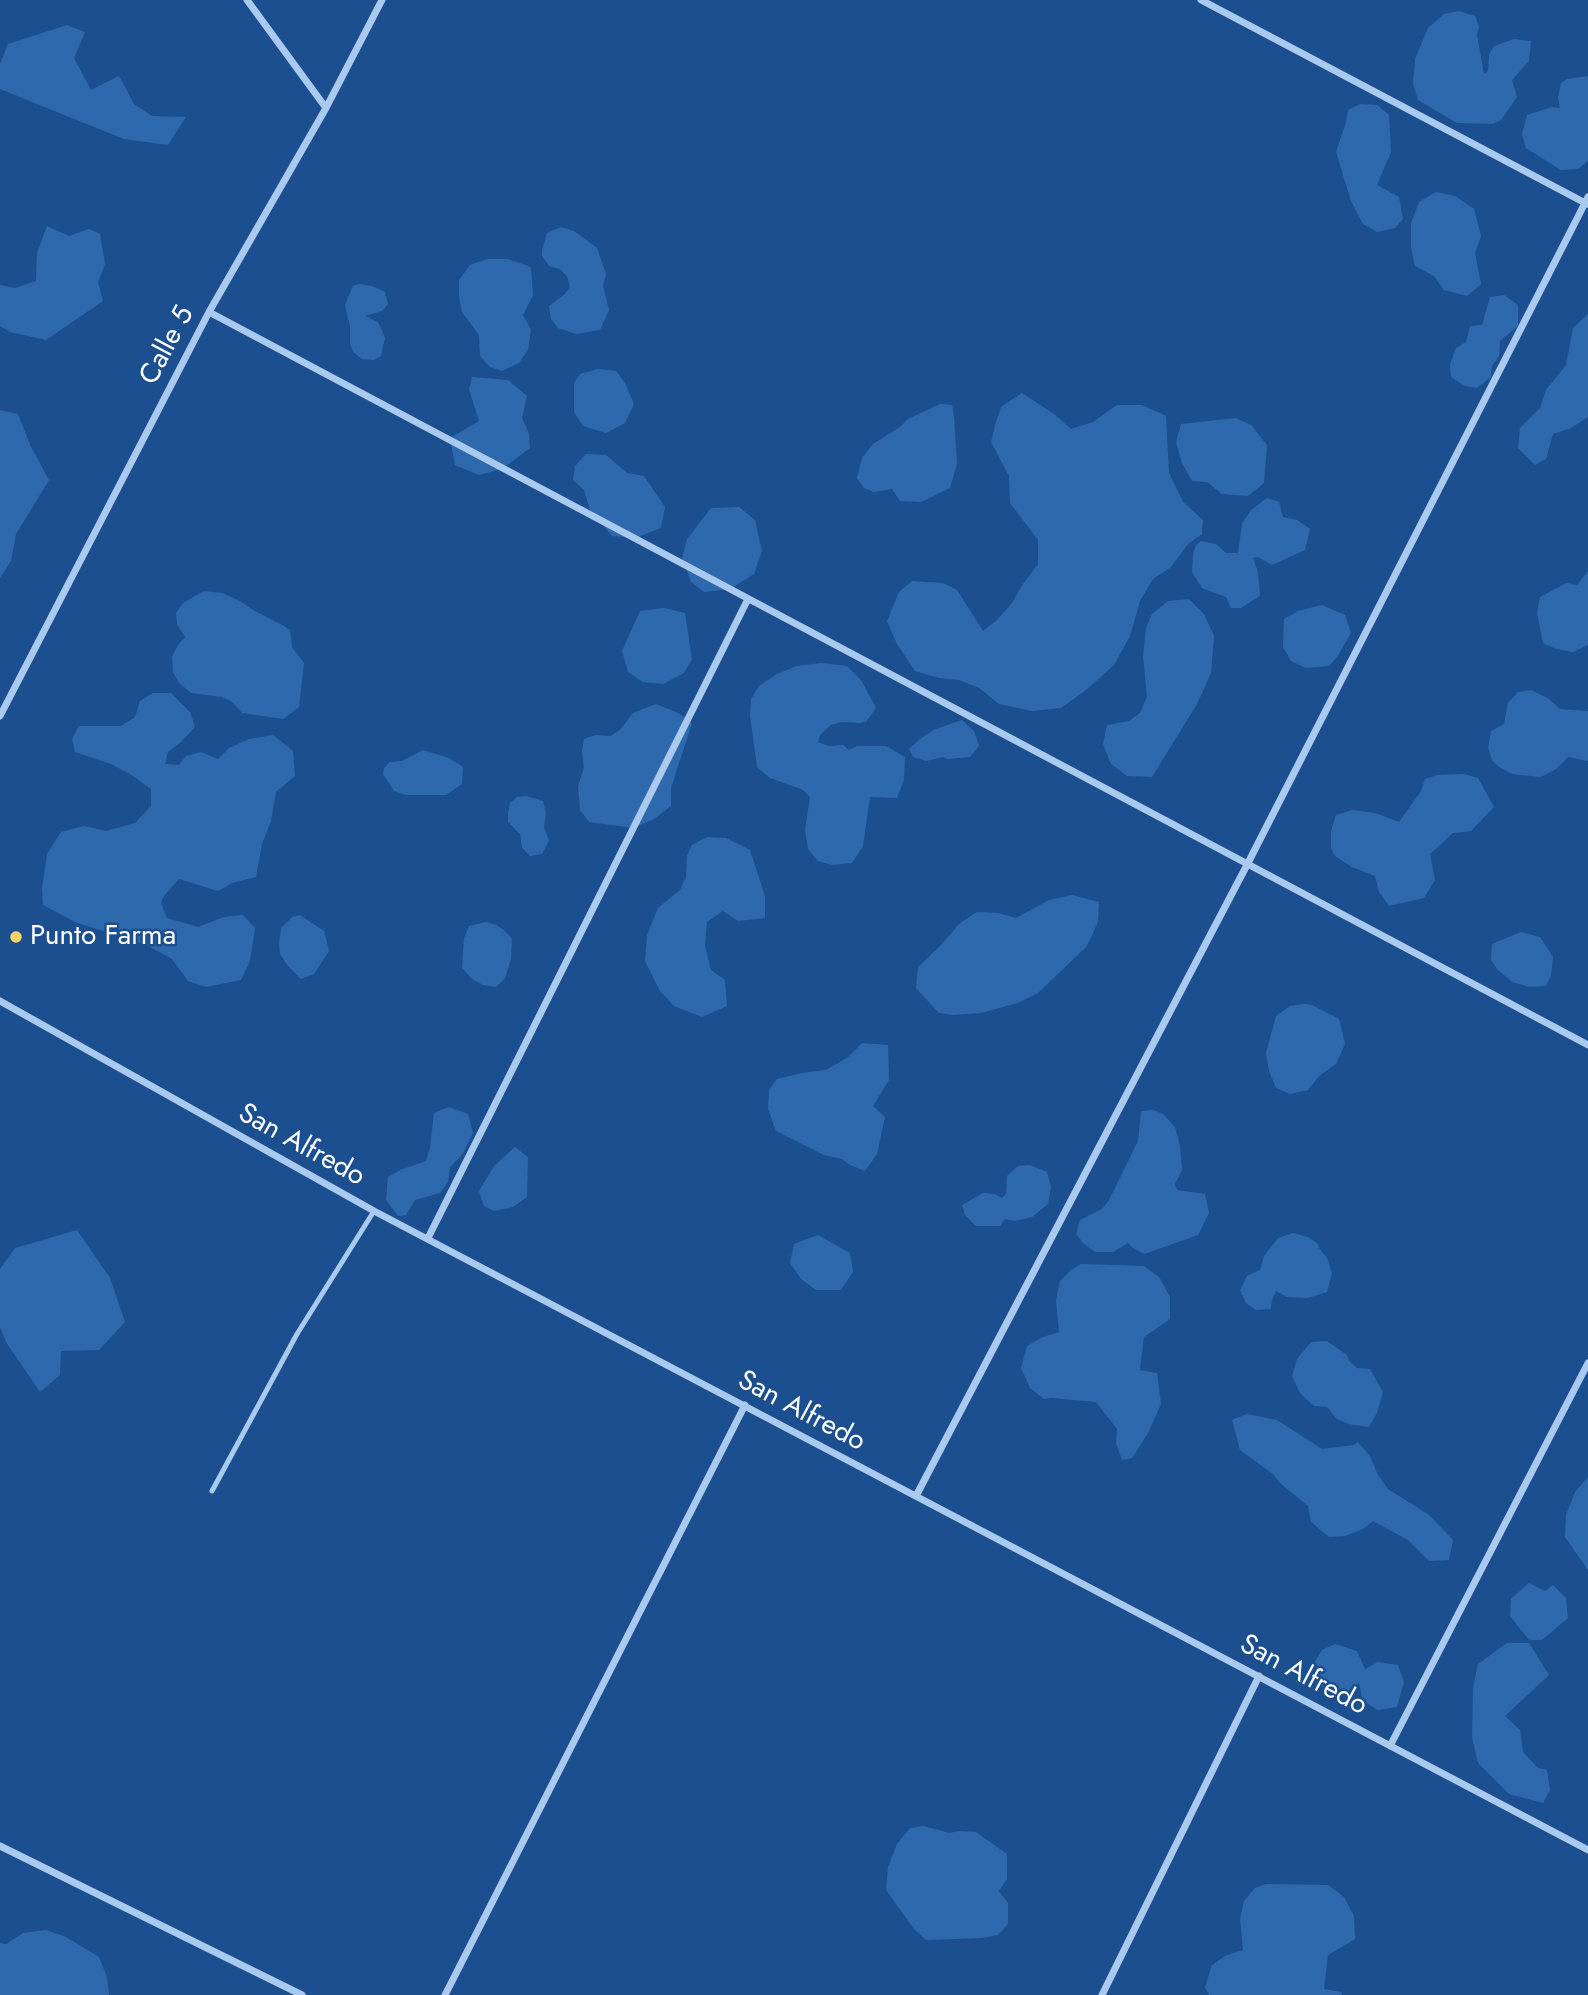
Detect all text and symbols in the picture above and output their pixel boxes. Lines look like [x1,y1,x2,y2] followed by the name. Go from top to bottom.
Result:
[133,301,203,391] street label: Calle 5
[30,920,176,954] place label: Punto Farma
[8,929,24,945] marker: Punto Farma
[232,1097,370,1195] street label: San Alfredo
[731,1364,871,1460] street label: San Alfredo
[1233,1628,1373,1724] street label: San Alfredo

